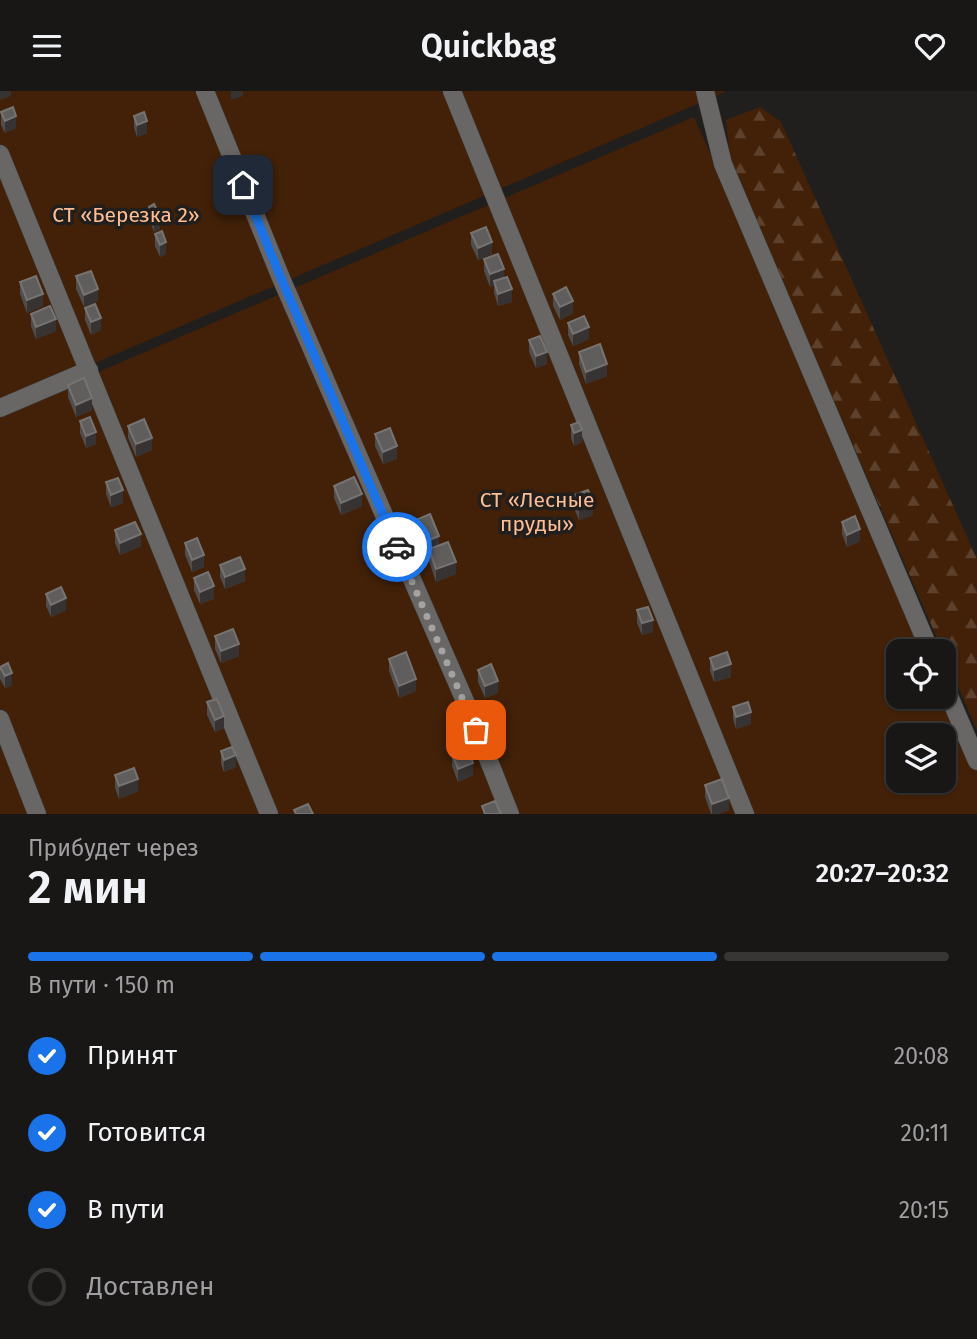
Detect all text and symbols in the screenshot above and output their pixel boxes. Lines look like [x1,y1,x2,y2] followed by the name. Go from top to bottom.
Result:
[28,27,66,65] icon: menu
[421,27,556,65] text: Quickbag
[911,27,949,65] icon: heart
[213,155,273,215] pin
[224,166,262,204] icon: home
[52,202,200,228] park label: СТ «Березка 2»
[480,487,594,537] park label: СТ «Лесные пруды»
[362,512,432,582] courier
[378,528,416,566] icon: car
[886,639,956,793] map controls
[886,639,956,709] button: locate
[446,700,506,760] pin
[457,711,495,749] icon: bag
[886,723,956,793] button: layers
[28,834,199,862] text: Прибудет через
[816,858,949,889] text: 20:27–20:32
[28,860,148,915] text: 2 мин
[28,971,175,999] text: В пути · 150 m
[28,1037,66,1075] icon: check
[87,1040,177,1071] text: Принят
[894,1042,949,1070] text: 20:08
[28,1114,66,1152] icon: check
[87,1117,207,1148] text: Готовится
[901,1119,949,1147] text: 20:11
[28,1191,66,1229] icon: check
[87,1194,165,1225] text: В пути
[899,1196,949,1224] text: 20:15
[87,1271,214,1302] text: Доставлен

